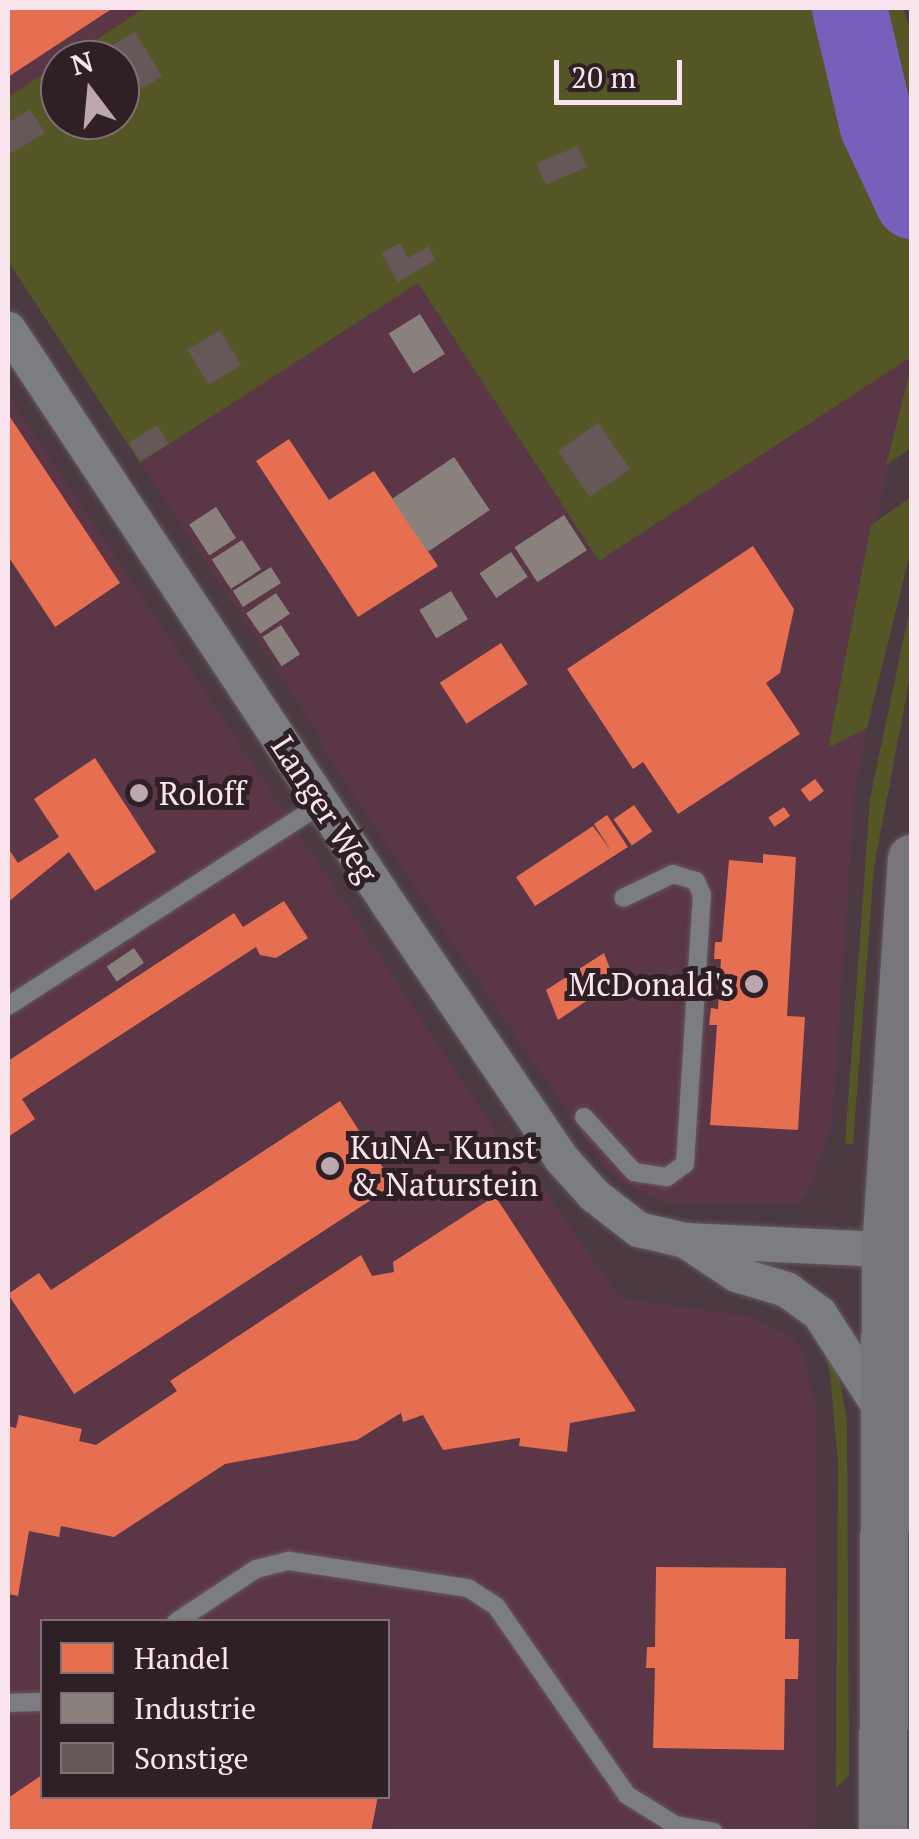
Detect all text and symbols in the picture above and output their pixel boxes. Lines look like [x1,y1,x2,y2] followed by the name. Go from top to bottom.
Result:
[40,40,140,140] north arrow
[559,40,686,102] scale bar
[67,42,97,83] text: N
[571,57,636,97] text: 20 m
[264,729,386,889] street label: Langer Weg
[159,774,246,812] place label: Roloff
[128,782,150,804] marker: Roloff
[568,965,734,1003] place label: McDonald's
[743,973,765,995] marker: McDonald's
[350,1129,538,1204] place label: KuNA- Kunst & Naturstein
[319,1155,341,1177] marker: KuNA- Kunst & Naturstein
[40,1619,390,1799] legend
[134,1638,230,1678] text: Handel
[134,1688,256,1728] text: Industrie
[134,1738,249,1778] text: Sonstige

